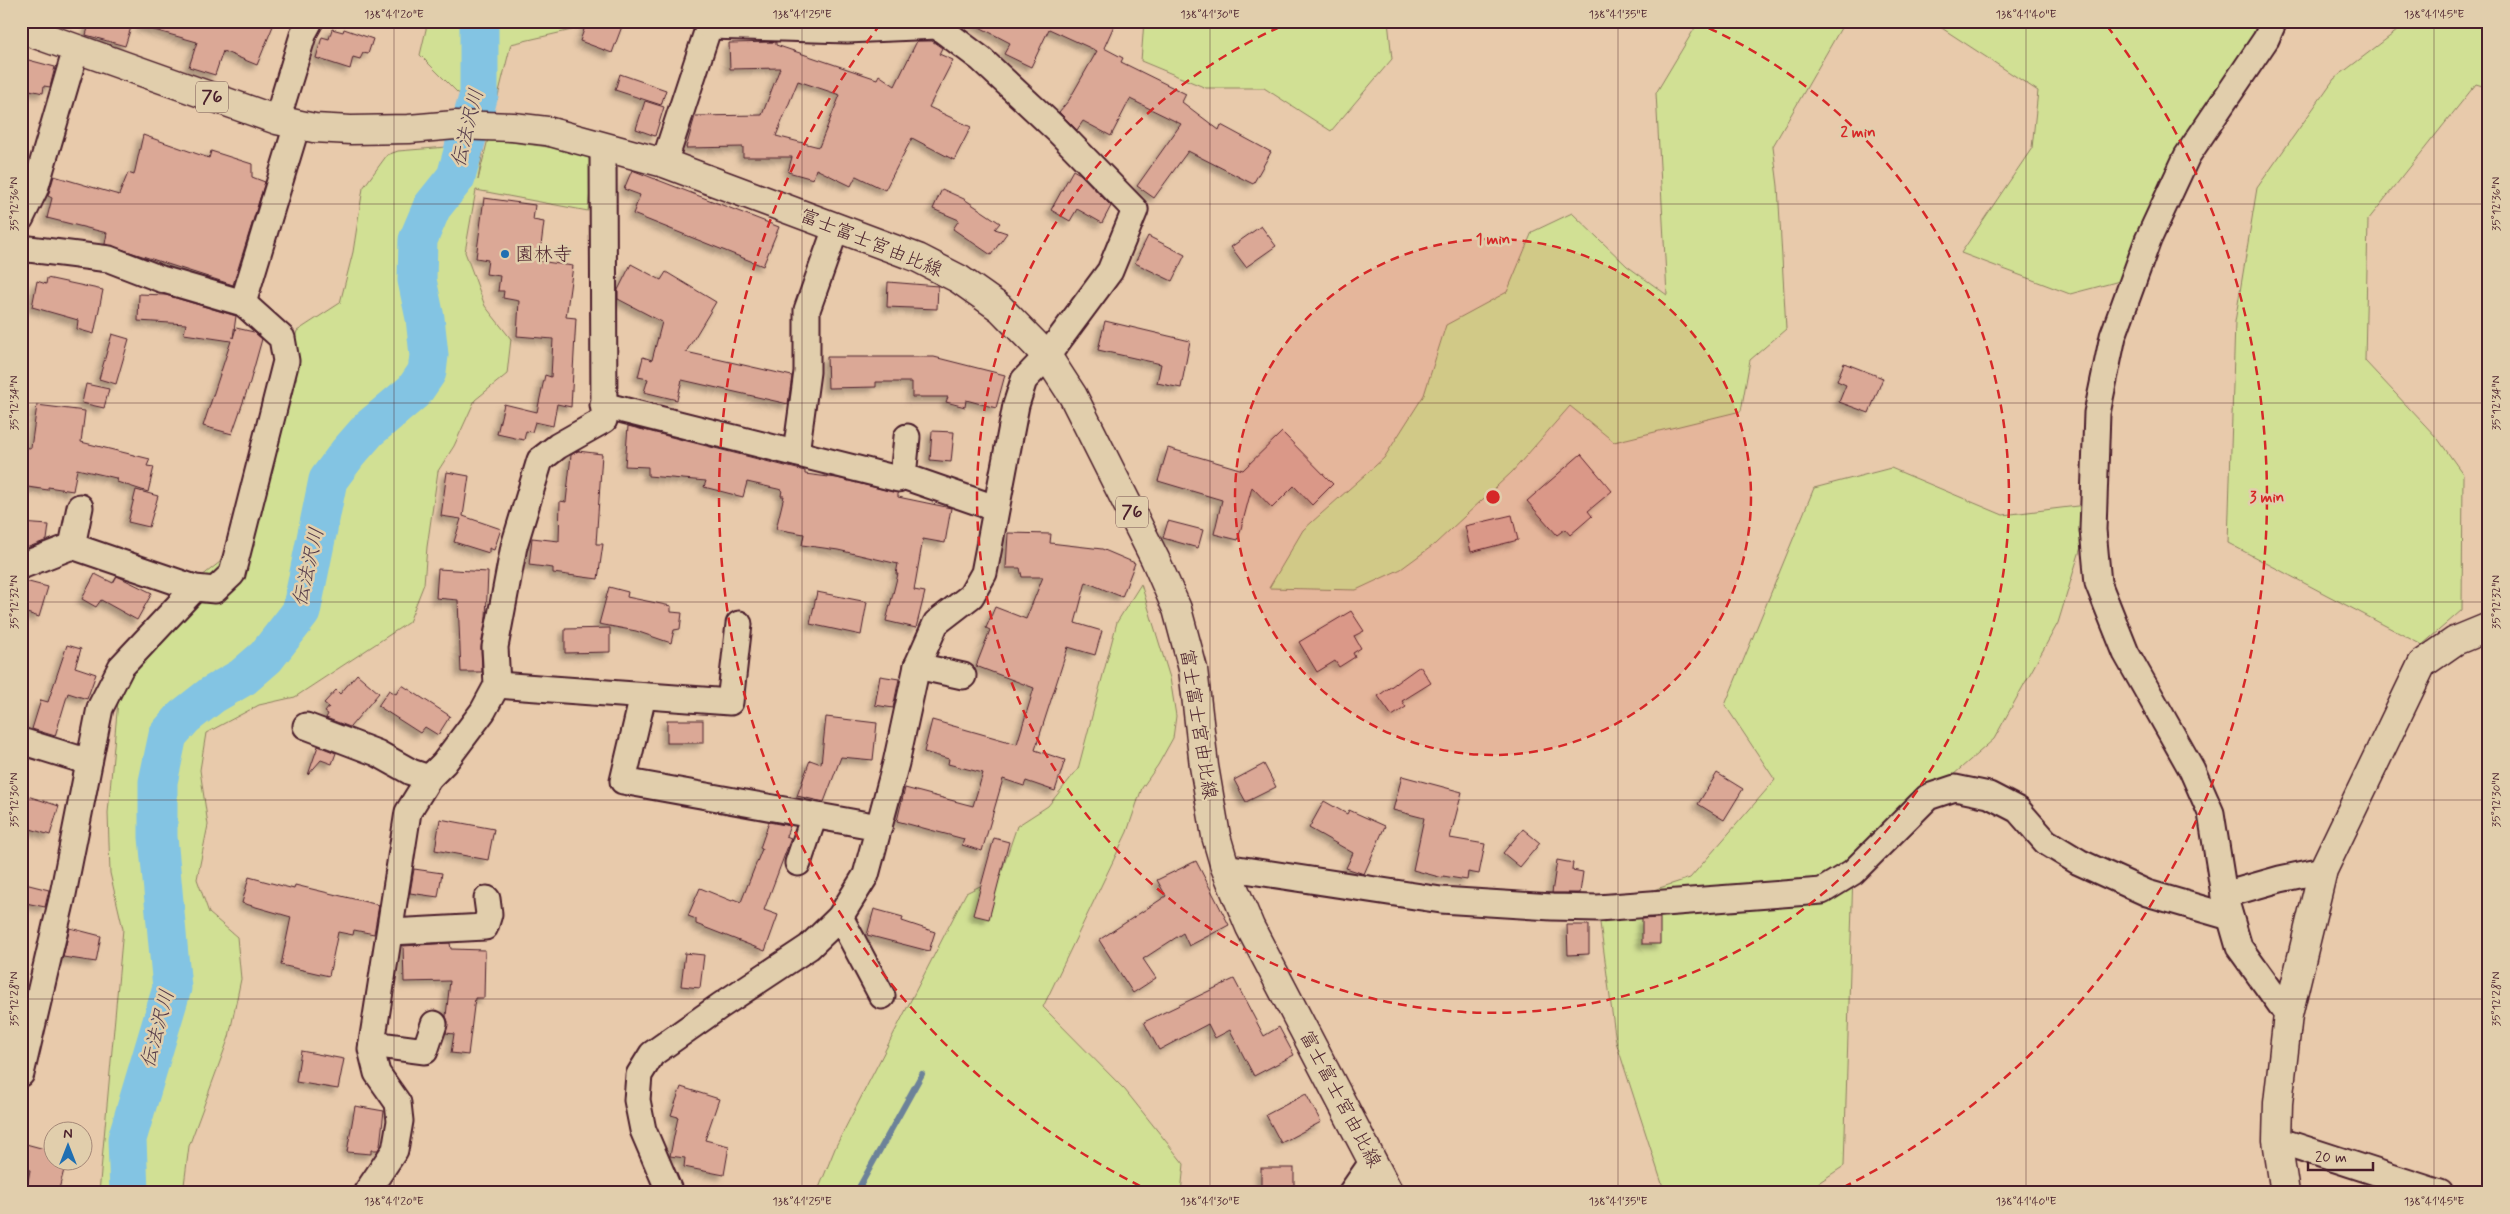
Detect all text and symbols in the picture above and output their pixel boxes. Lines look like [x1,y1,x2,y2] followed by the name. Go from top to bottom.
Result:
[364,7,424,23] text: 138°41'20"E
[772,7,832,23] text: 138°41'25"E
[1180,7,1240,23] text: 138°41'30"E
[1589,7,1647,23] text: 138°41'35"E
[1996,7,2056,23] text: 138°41'40"E
[2404,7,2464,23] text: 138°41'45"E
[196,81,228,112] road number: 76
[445,86,491,170] water label: 伝法沢川
[1840,123,1876,143] text: 2 min
[7,177,23,231] text: 35°12'36"N
[2489,177,2505,231] text: 35°12'36"N
[796,203,946,283] street label: 富士富士宮由比線
[1476,230,1510,250] text: 1 min
[515,242,572,267] place label: 園林寺
[499,248,511,260] marker: 園林寺
[7,375,23,431] text: 35°12'34"N
[2489,375,2505,431] text: 35°12'34"N
[1484,488,1502,506] centre of rings
[2250,488,2284,508] text: 3 min
[1116,497,1148,528] road number: 76
[287,525,331,609] water label: 伝法沢川
[7,575,23,629] text: 35°12'32"N
[2489,575,2505,629] text: 35°12'32"N
[1174,647,1222,801] street label: 富士富士宮由比線
[7,773,23,827] text: 35°12'30"N
[2489,773,2505,827] text: 35°12'30"N
[7,972,23,1026] text: 35°12'28"N
[2489,972,2505,1026] text: 35°12'28"N
[135,987,181,1071] water label: 伝法沢川
[1293,1026,1387,1172] street label: 富士富士宮由比線
[42,1122,92,1172] north arrow
[63,1125,73,1143] text: N
[2308,1139,2372,1171] scale bar
[2315,1148,2347,1168] text: 20 m
[364,1194,424,1210] text: 138°41'20"E
[772,1194,832,1210] text: 138°41'25"E
[1180,1194,1240,1210] text: 138°41'30"E
[1589,1194,1647,1210] text: 138°41'35"E
[1996,1194,2056,1210] text: 138°41'40"E
[2404,1194,2464,1210] text: 138°41'45"E

